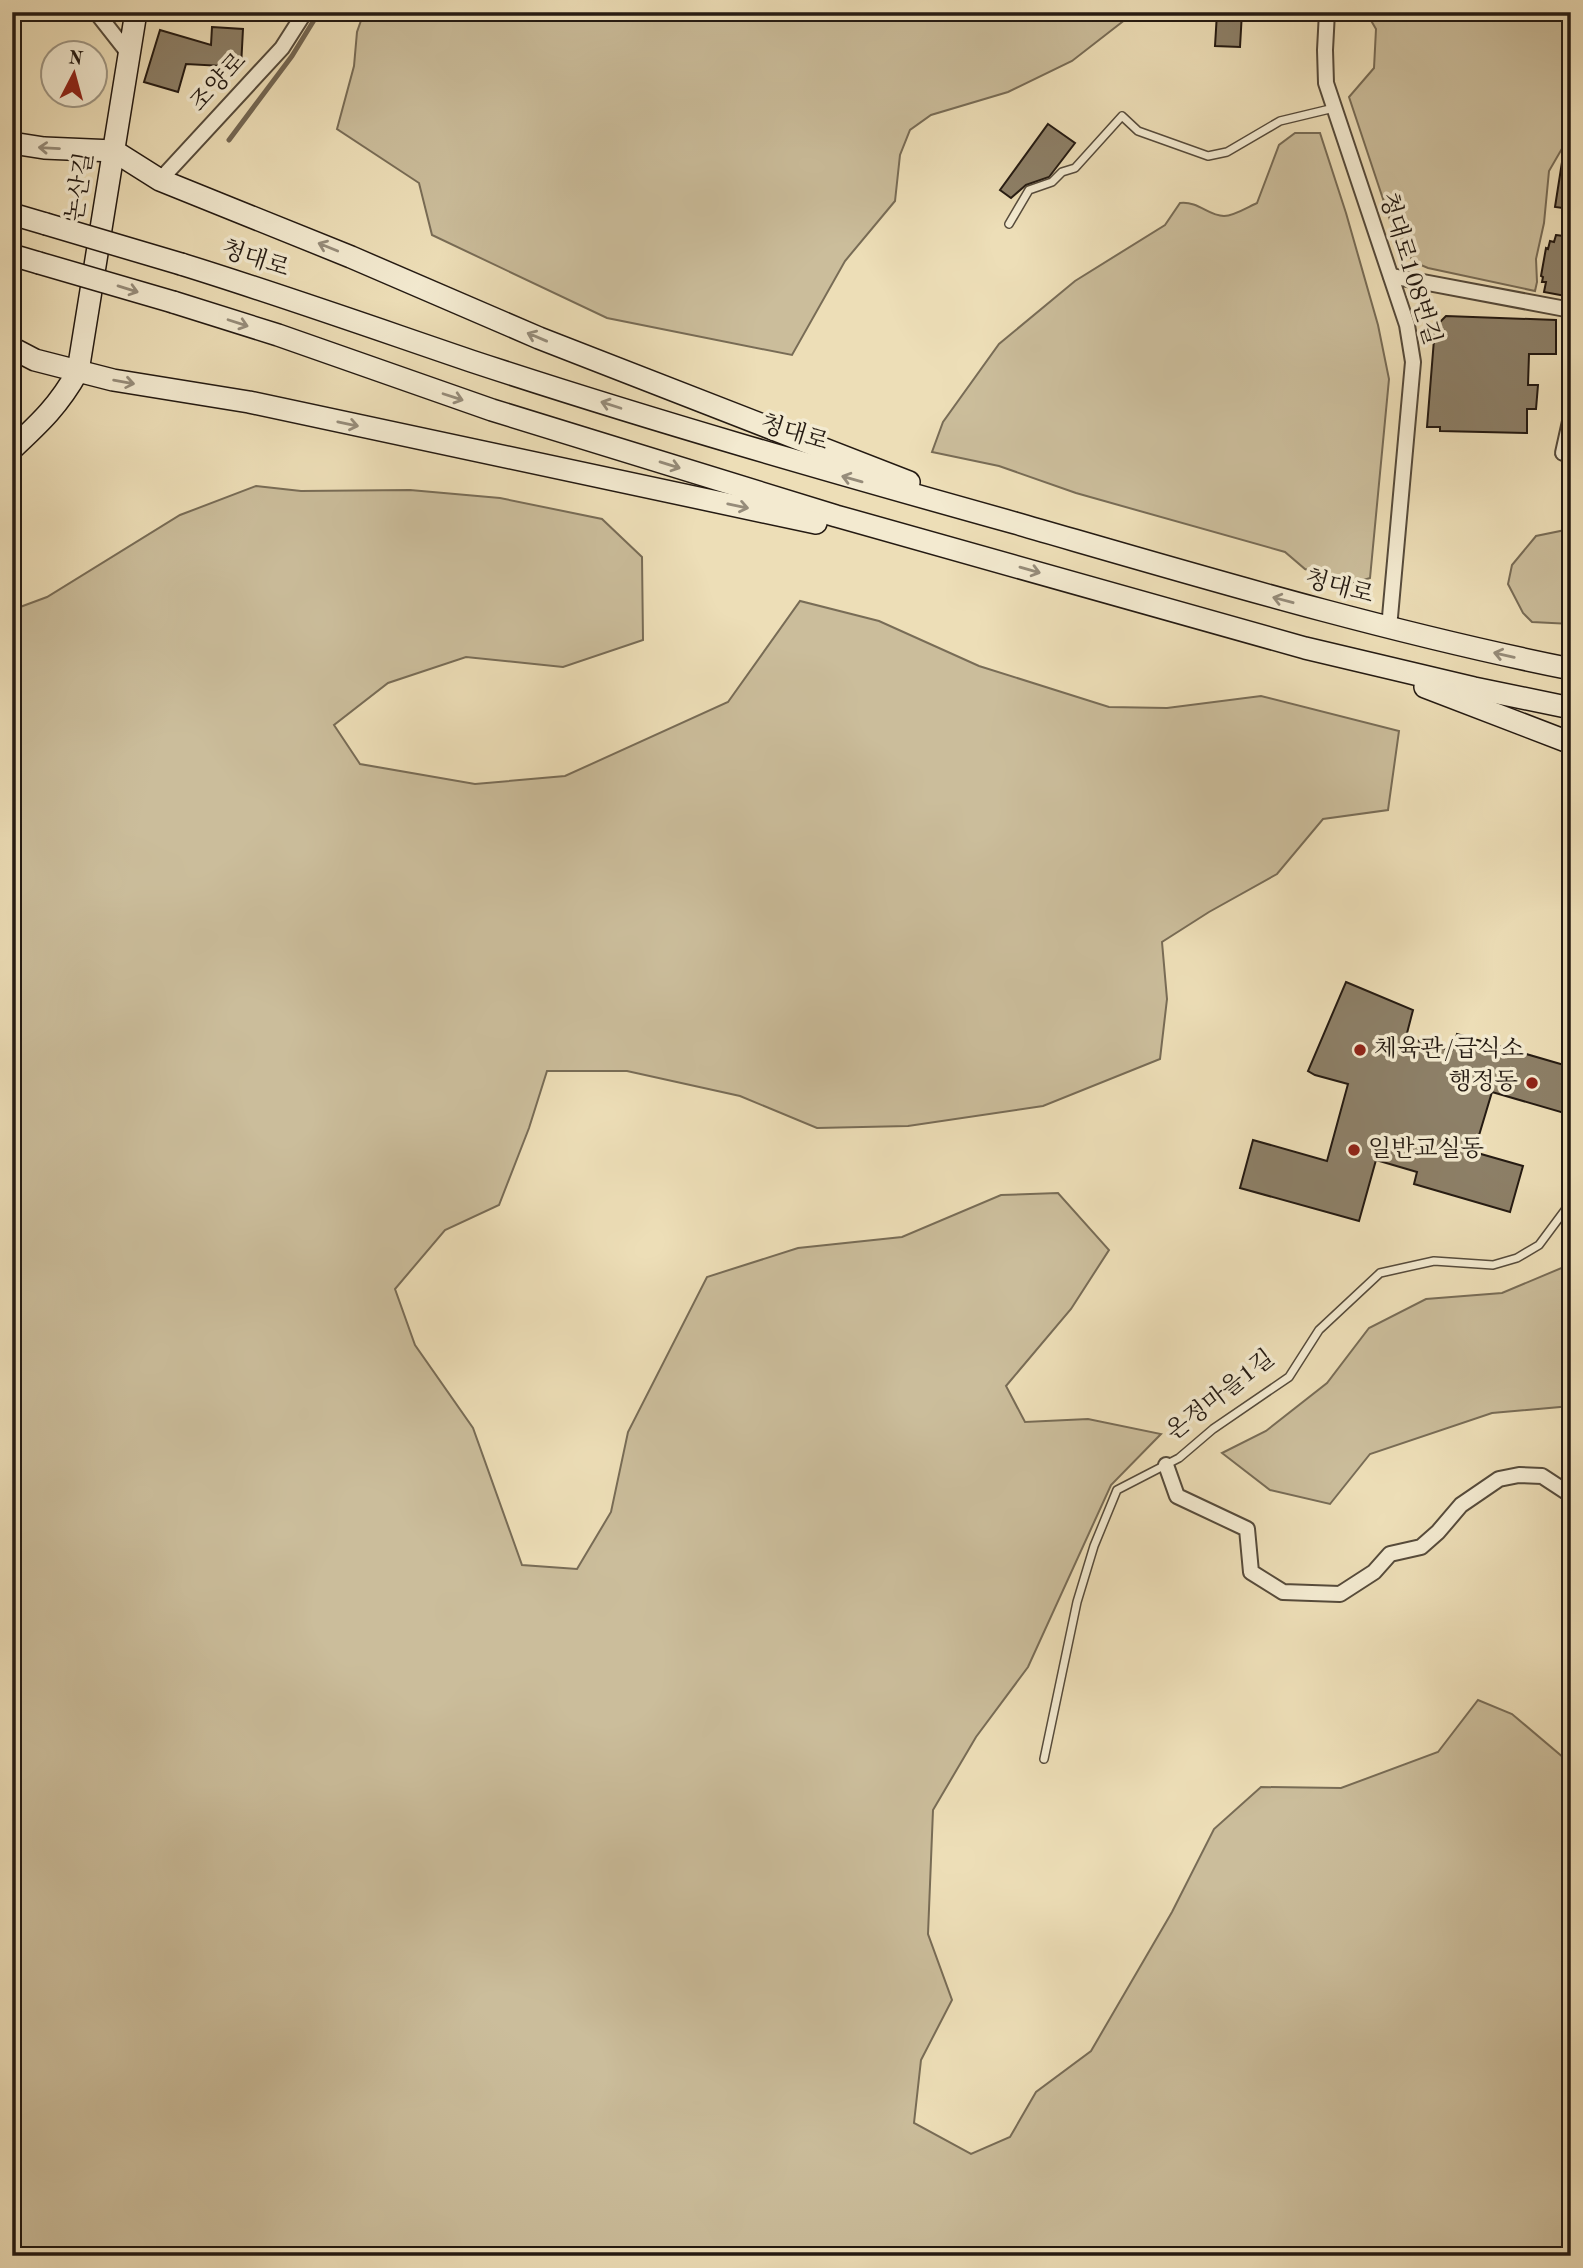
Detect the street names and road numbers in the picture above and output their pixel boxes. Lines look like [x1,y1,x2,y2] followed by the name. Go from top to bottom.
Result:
[185,48,251,117] street label: 조양로
[62,150,98,223] street label: 논산길
[1374,190,1445,348] street label: 청대로108번길
[218,236,292,282] street label: 청대로
[757,410,831,456] street label: 청대로
[1302,565,1376,609] street label: 청대로
[1161,1345,1280,1445] street label: 온정마을1길

